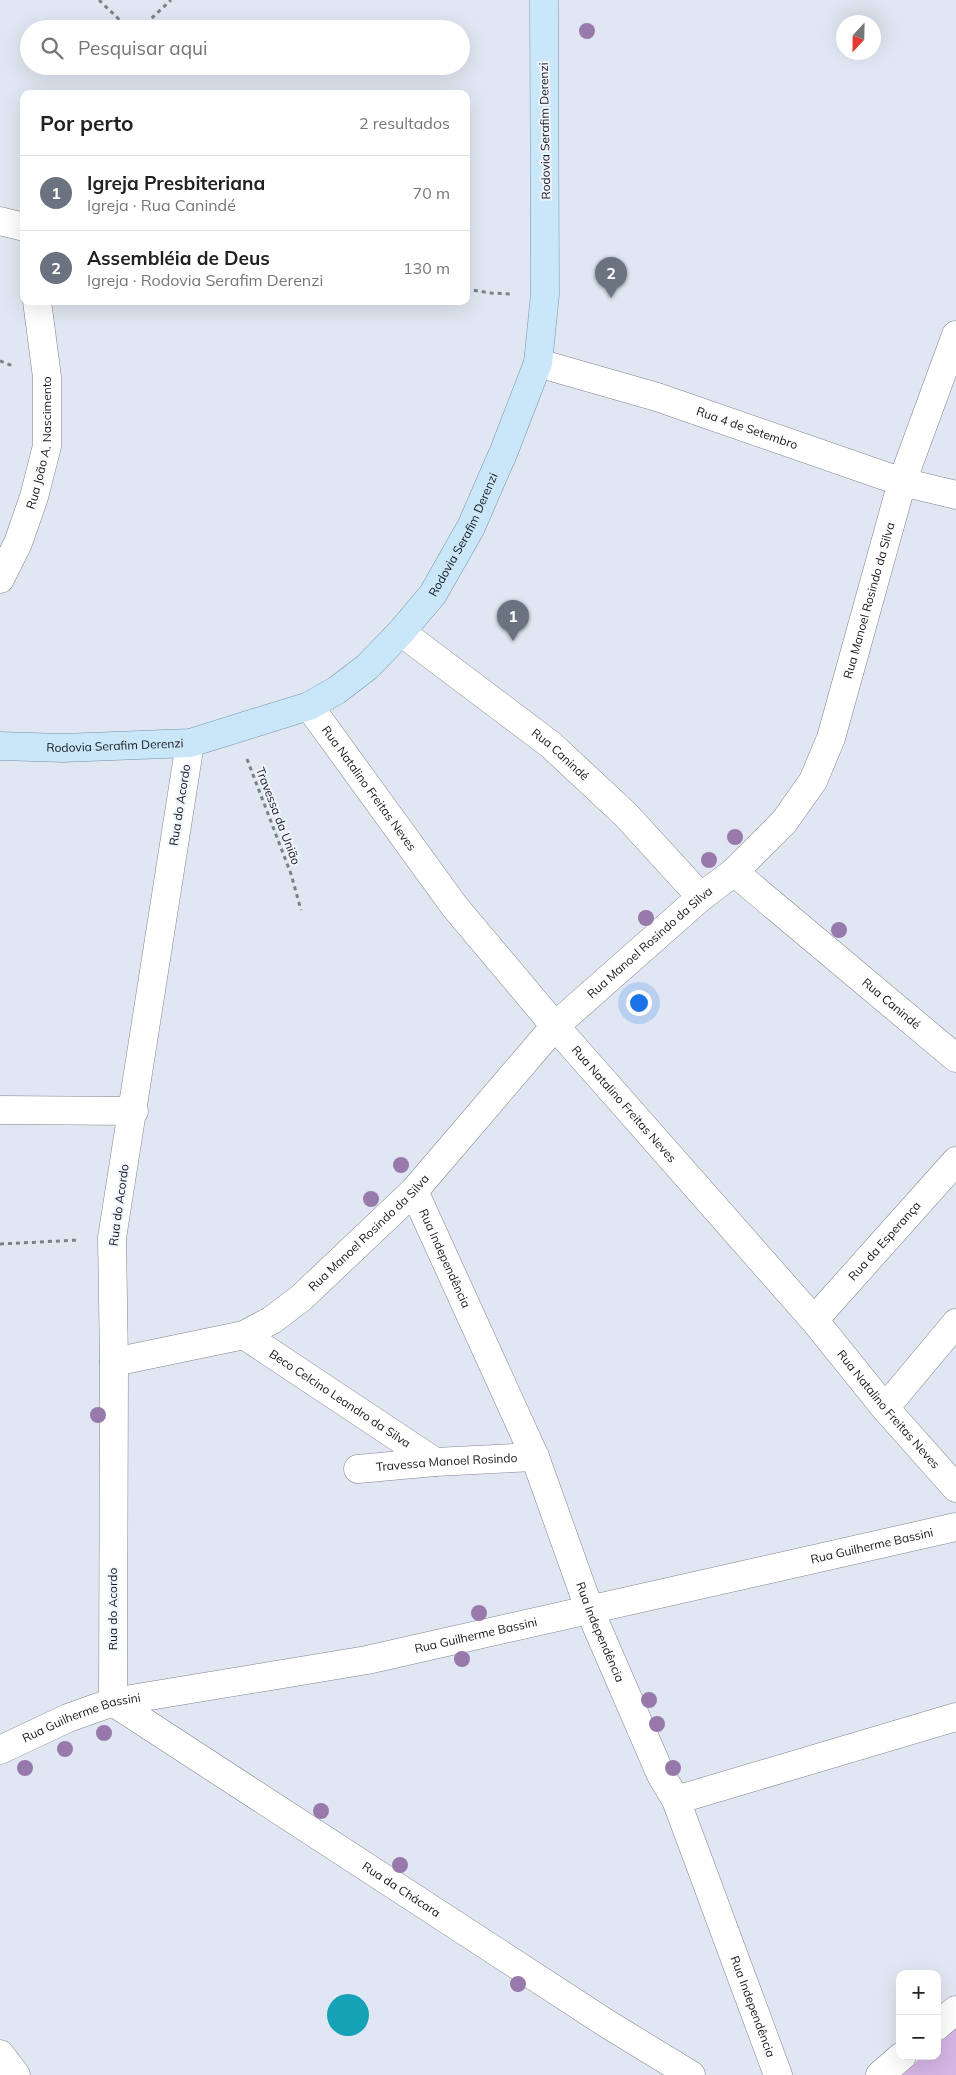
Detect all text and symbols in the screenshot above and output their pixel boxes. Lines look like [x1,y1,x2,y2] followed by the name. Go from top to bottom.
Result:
[836,15,881,60] north arrow
[20,20,470,75] search box
[38,34,66,62] icon: search
[78,36,208,60] text: Pesquisar aqui
[536,62,553,200] street label: Rodovia Serafim Derenzi
[40,110,134,136] text: Por perto
[359,113,450,133] text: 2 resultados
[87,171,265,195] text: Igreja Presbiteriana
[51,183,61,203] text: 1
[413,183,450,203] text: 70 m
[87,195,236,215] text: Igreja · Rua Canindé
[87,246,270,270] text: Assembléia de Deus
[595,257,627,298] pin: 2
[51,258,61,278] text: 2
[403,258,450,278] text: 130 m
[87,270,323,290] text: Igreja · Rodovia Serafim Derenzi
[22,376,54,511] street label: Rua João A. Nascimento
[694,403,800,452] street label: Rua 4 de Setembro
[425,470,501,599] street label: Rodovia Serafim Derenzi
[840,520,897,680] street label: Rua Manoel Rosindo da Silva
[497,600,529,641] pin: 1
[319,723,420,854] street label: Rua Natalino Freitas Neves
[529,725,592,784] street label: Rua Canindé
[46,735,184,755] street label: Rodovia Serafim Derenzi
[166,763,193,847] street label: Rua do Acordo
[253,765,304,867] street label: Travessa da União
[584,883,715,1001] street label: Rua Manoel Rosindo da Silva
[859,975,924,1032] street label: Rua Canindé
[626,990,652,1016] your location
[569,1042,680,1165] street label: Rua Natalino Freitas Neves
[105,1163,132,1247] street label: Rua do Acordo
[305,1171,432,1294] street label: Rua Manoel Rosindo da Silva
[845,1198,924,1283] street label: Rua da Esperança
[416,1206,474,1310] street label: Rua Independência
[267,1346,414,1451] street label: Beco Celcino Leandro da Silva
[834,1347,943,1472] street label: Rua Natalino Freitas Neves
[375,1450,518,1474] street label: Travessa Manoel Rosindo
[809,1524,935,1567] street label: Rua Guilherme Bassini
[105,1568,120,1650] street label: Rua do Acordo
[573,1580,628,1684] street label: Rua Independência
[413,1614,539,1656] street label: Rua Guilherme Bassini
[20,1690,142,1746] street label: Rua Guilherme Bassini
[360,1858,443,1920] street label: Rua da Chácara
[727,1954,779,2059] street label: Rua Independência
[896,1970,941,2060] map controls
[896,1970,941,2015] button: +
[896,2015,941,2060] button: −

